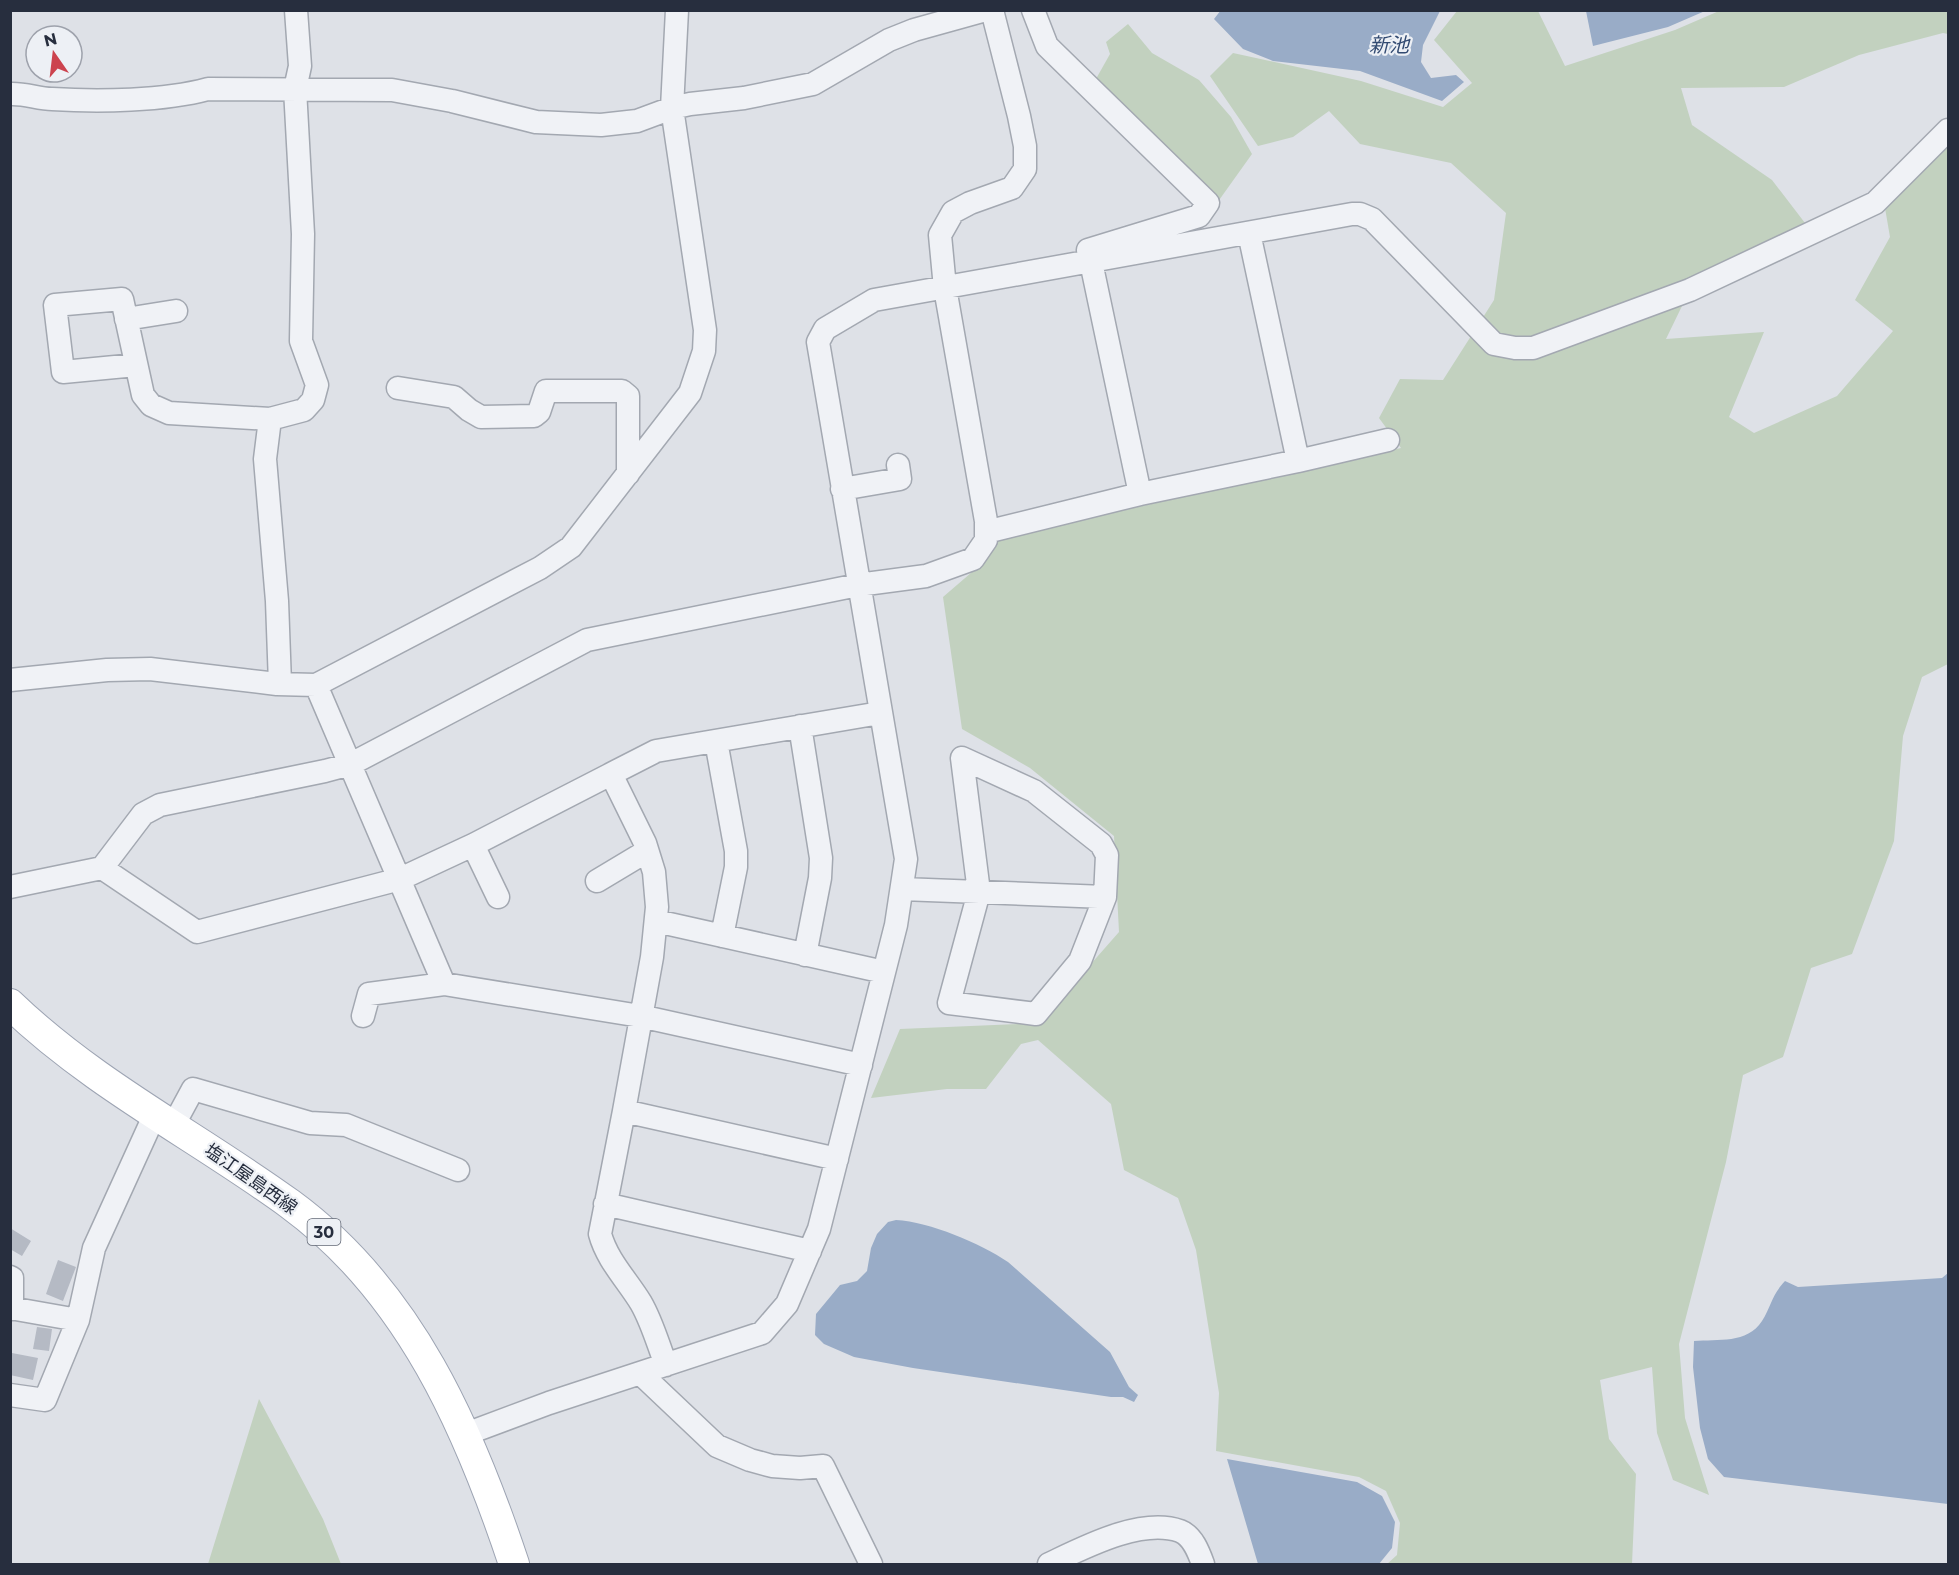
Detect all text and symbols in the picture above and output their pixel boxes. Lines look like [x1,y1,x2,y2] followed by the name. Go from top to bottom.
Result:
[24,24,84,84] north arrow
[42,29,59,51] text: N
[1369,33,1411,57] water label: 新池
[200,1139,302,1219] street label: 塩江屋島西線
[308,1219,340,1245] road number: 30

